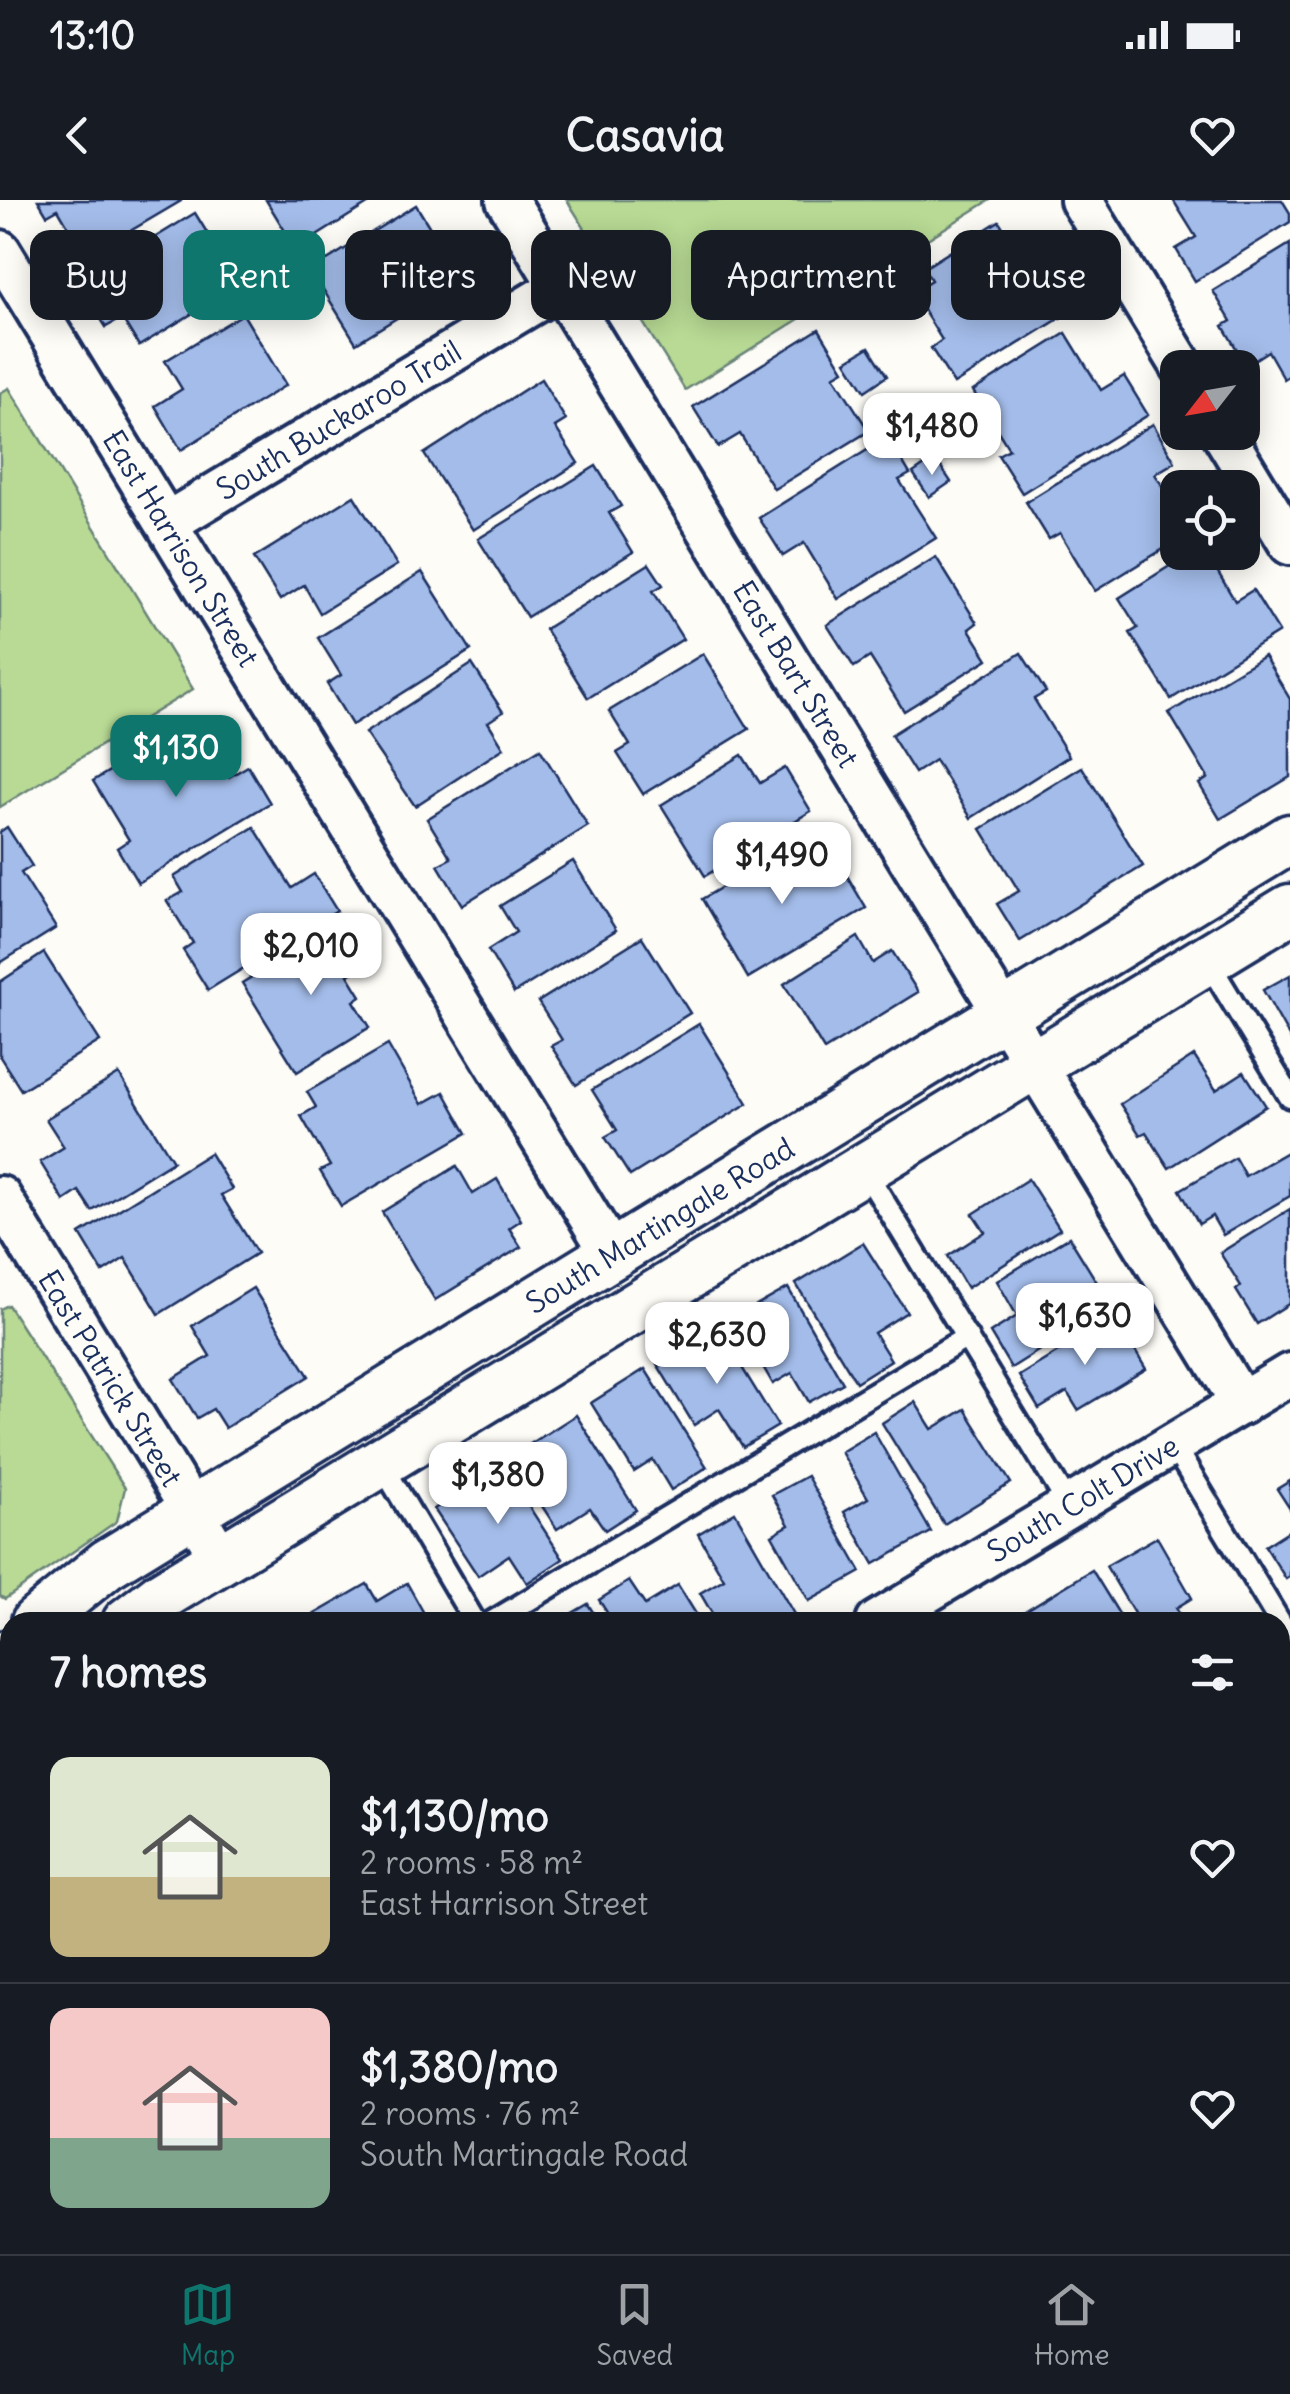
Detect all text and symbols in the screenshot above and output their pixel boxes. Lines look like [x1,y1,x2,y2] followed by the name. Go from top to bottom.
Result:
[50,12,135,59] text: 13:10
[566,107,724,163] text: Casavia
[50,108,105,163] icon: back
[1185,108,1240,163] icon: heart
[30,230,163,320] chip: Buy
[183,230,325,320] chip: Rent
[345,230,511,320] chip: Filters
[531,230,671,320] chip: New
[691,230,931,320] chip: Apartment
[951,230,1121,320] chip: House
[209,332,468,508] street label: South Buckaroo Trail
[1160,350,1260,450] north arrow
[1160,350,1260,570] map controls
[851,393,1013,478] pin: $1,480
[885,405,979,446] text: $1,480
[95,423,268,673] street label: East Harrison Street
[1160,470,1260,570] button: locate
[725,573,868,774] street label: East Bart Street
[95,715,257,800] pin: $1,130
[132,727,220,768] text: $1,130
[701,822,863,907] pin: $1,490
[735,834,829,875] text: $1,490
[230,913,392,998] pin: $2,010
[263,925,359,966] text: $2,010
[519,1129,801,1322] street label: South Martingale Road
[30,1263,191,1493] street label: East Patrick Street
[1004,1283,1166,1368] pin: $1,630
[1038,1295,1132,1336] text: $1,630
[636,1302,798,1387] pin: $2,630
[667,1314,767,1355] text: $2,630
[980,1426,1186,1571] street label: South Colt Drive
[417,1442,579,1527] pin: $1,380
[451,1454,545,1495] text: $1,380
[1185,1645,1240,1700] icon: filters
[50,1646,207,1698] text: 7 homes
[360,1790,549,1842] text: $1,130/mo
[130,1797,250,1917] icon: home
[1185,1830,1240,1885] icon: heart
[360,1842,583,1883] text: 2 rooms · 58 m²
[360,1883,648,1924] text: East Harrison Street
[360,2041,558,2093] text: $1,380/mo
[130,2048,250,2168] icon: home
[1185,2081,1240,2136] icon: heart
[360,2093,580,2134] text: 2 rooms · 76 m²
[360,2134,688,2175] text: South Martingale Road
[180,2277,235,2373] tab: Map
[596,2277,673,2373] tab: Saved
[1034,2277,1110,2373] tab: Home

